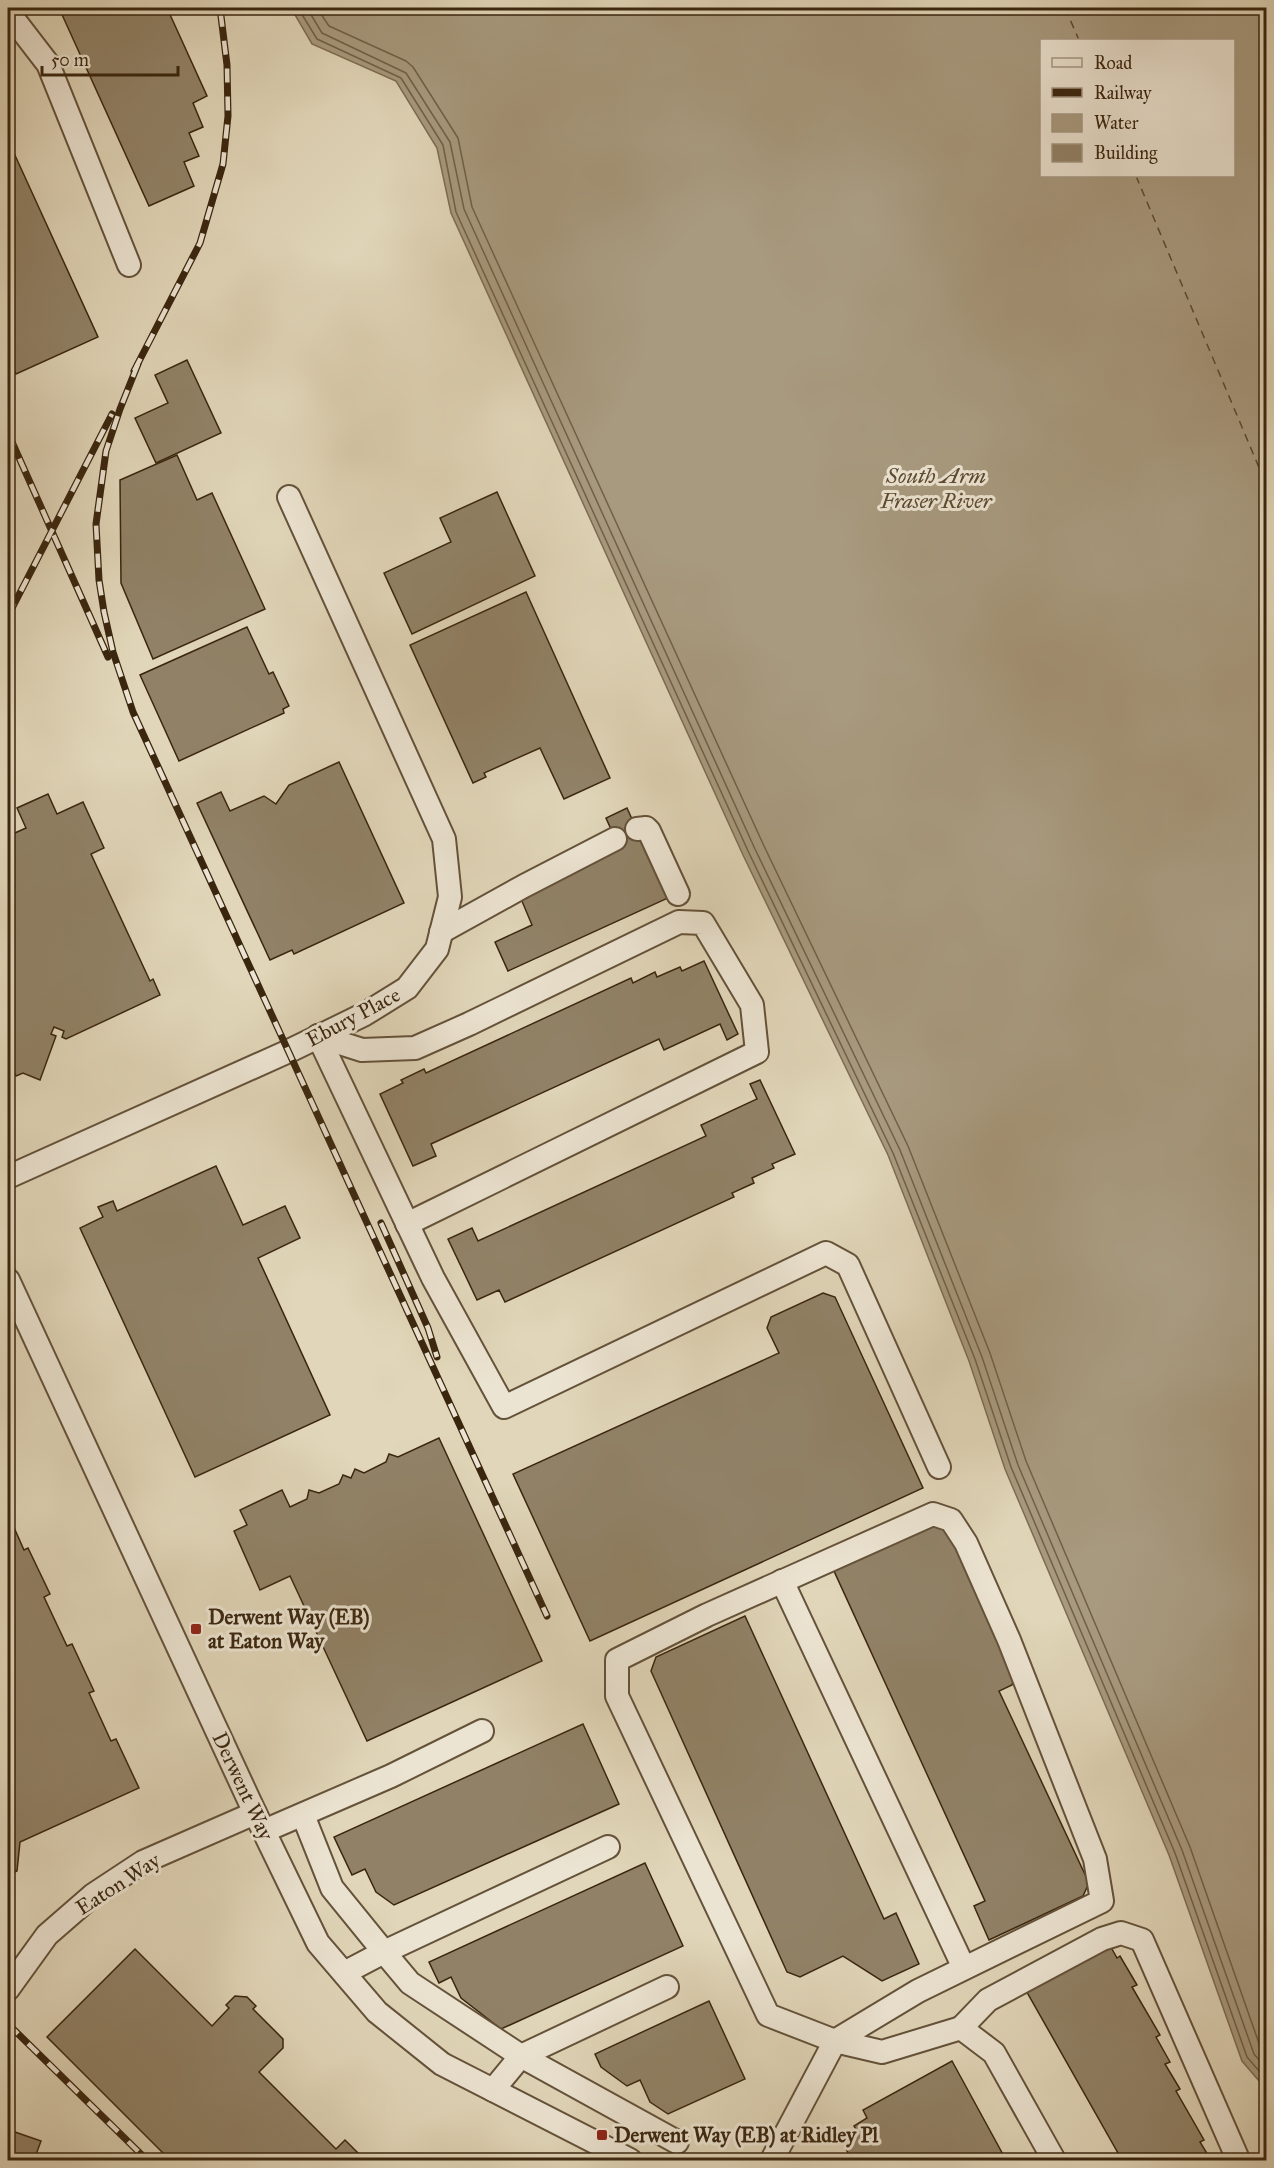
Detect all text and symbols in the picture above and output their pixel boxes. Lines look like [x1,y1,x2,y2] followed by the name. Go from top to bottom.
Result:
[42,39,178,77] scale bar
[1040,39,1235,177] legend
[51,49,89,71] text: 50 m
[1094,52,1132,74] text: Road
[1094,82,1152,104] text: Railway
[1094,112,1139,134] text: Water
[1094,142,1158,165] text: Building
[879,462,993,514] water label: South Arm Fraser River
[302,981,405,1053] street label: Ebury Place
[208,1604,370,1654] place label: Derwent Way (EB) at Eaton Way
[189,1622,203,1636] marker: Derwent Way (EB) at Eaton Way
[207,1728,280,1845] street label: Derwent Way
[71,1847,166,1921] street label: Eaton Way
[614,2122,880,2148] place label: Derwent Way (EB) at Ridley Pl
[595,2128,609,2142] marker: Derwent Way (EB) at Ridley Pl

